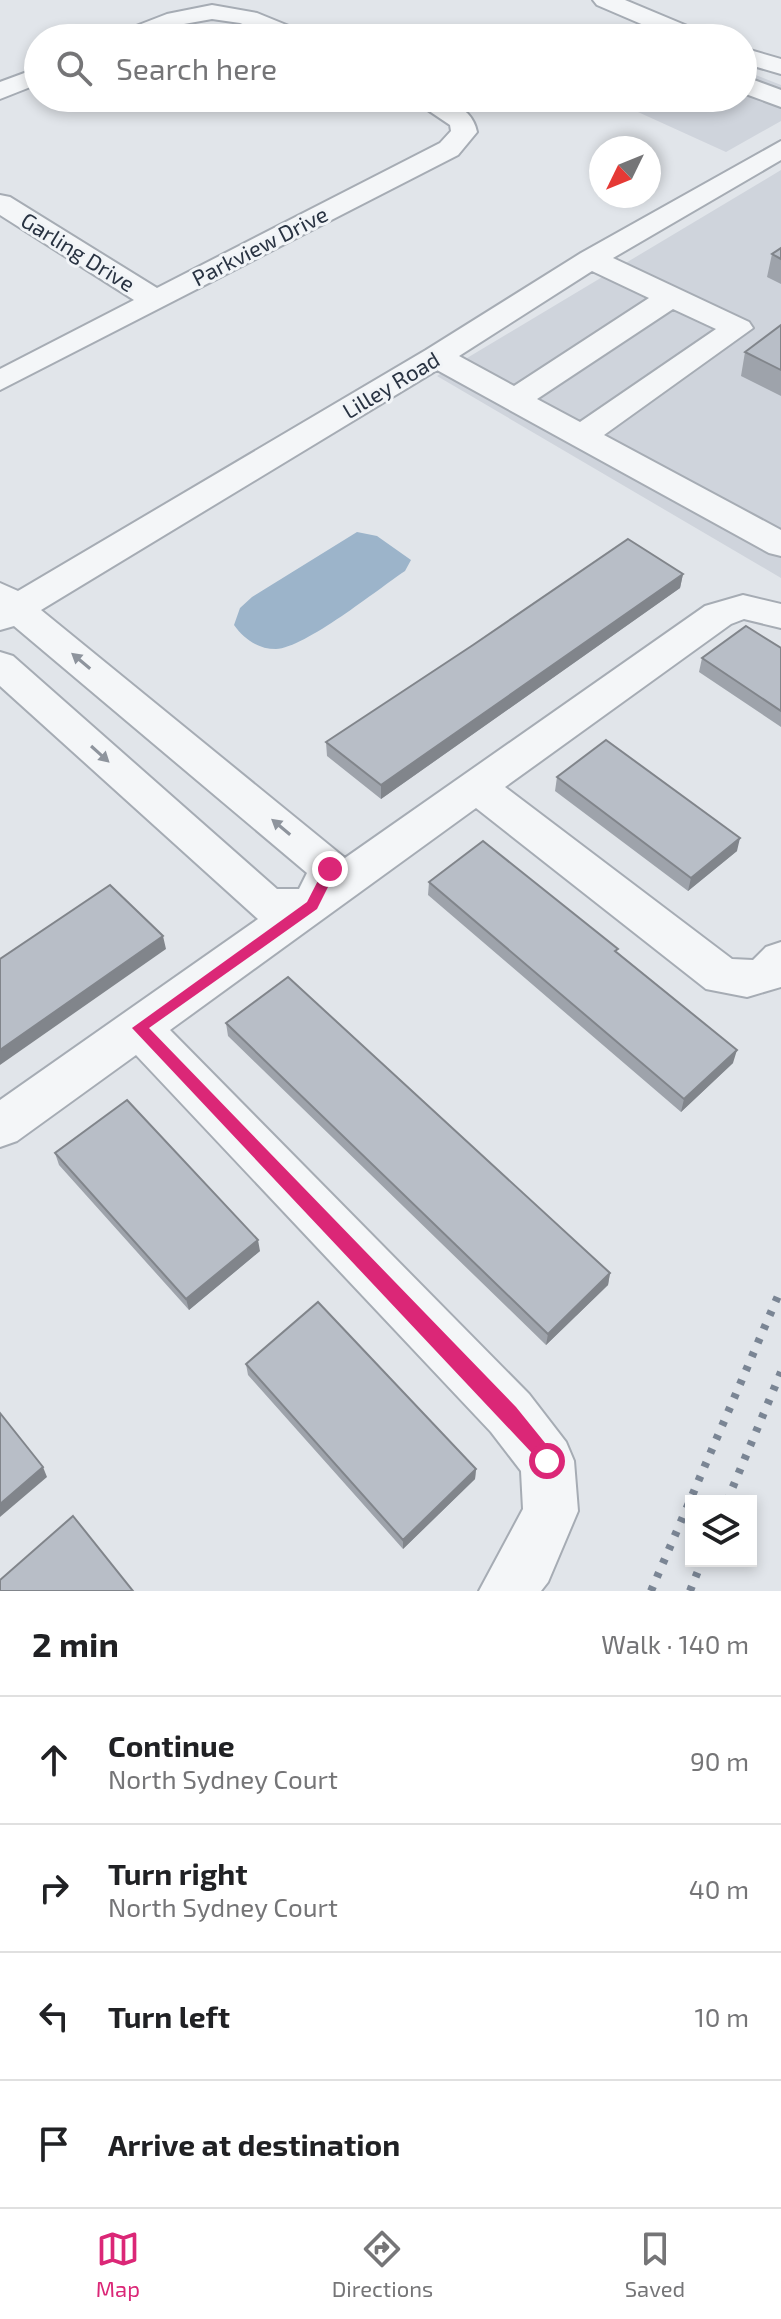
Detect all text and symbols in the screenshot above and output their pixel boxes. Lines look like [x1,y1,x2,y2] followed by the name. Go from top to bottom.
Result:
[24,24,757,112] search box
[52,46,96,90] icon: search
[116,50,277,86] text: Search here
[589,136,661,208] north arrow
[187,200,332,290] street label: Parkview Drive
[17,206,140,296] street label: Garling Drive
[337,345,444,423] street label: Lilley Road
[71,653,91,670] one-way arrow
[90,745,109,763] one-way arrow
[271,819,291,836] one-way arrow
[312,851,348,887] route end
[529,1443,565,1479] route start
[685,1495,757,1567] map controls
[685,1495,757,1567] button: layers
[32,1623,119,1664] text: 2 min
[601,1628,749,1659] text: Walk · 140 m
[108,1727,235,1763] text: Continue
[32,1738,76,1782] icon: ahead
[690,1745,749,1776] text: 90 m
[108,1763,338,1794] text: North Sydney Court
[108,1855,248,1891] text: Turn right
[32,1866,76,1910] icon: right
[689,1873,749,1904] text: 40 m
[108,1891,338,1922] text: North Sydney Court
[32,1994,76,2038] icon: left
[108,1998,230,2034] text: Turn left
[694,2001,749,2032] text: 10 m
[32,2122,76,2166] icon: arrive
[108,2126,400,2162] text: Arrive at destination
[96,2227,140,2301] tab: Map
[332,2227,433,2301] tab: Directions
[625,2227,685,2301] tab: Saved

